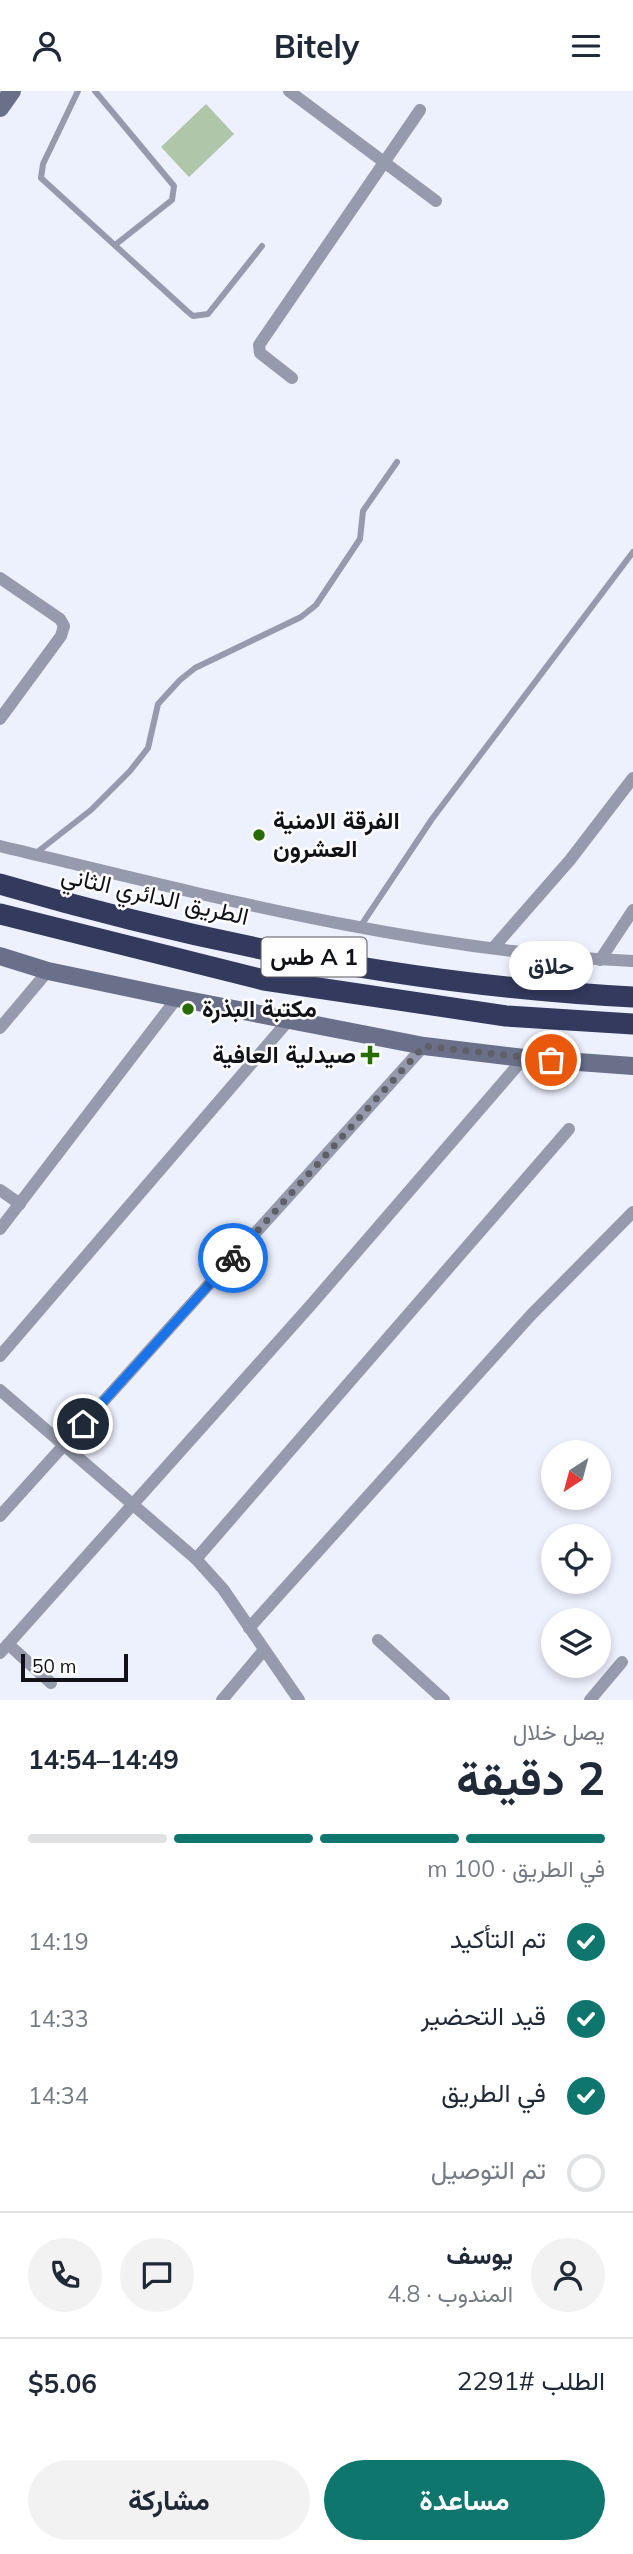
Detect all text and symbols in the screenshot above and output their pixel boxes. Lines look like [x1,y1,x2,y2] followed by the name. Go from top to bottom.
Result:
[274,26,359,66] text: Bitely
[28,27,66,65] icon: person
[567,27,605,65] icon: menu
[273,805,400,864] place label: الفرقة الامنية العشرون
[251,827,267,843] marker: الفرقة الامنية العشرون
[58,859,252,936] street label: الطريق الدائري الثاني
[262,937,366,977] road number: طس A 1
[509,941,593,990] callout: حلاق
[528,951,574,980] text: حلاق
[202,993,317,1024] place label: مكتبة البذرة
[180,1001,196,1017] marker: مكتبة البذرة
[521,1030,581,1090] pin
[212,1039,356,1069] place label: صيدلية العافية
[532,1041,570,1079] icon: bag
[362,1047,378,1063] marker: صيدلية العافية
[198,1223,268,1293] courier
[214,1239,252,1277] icon: bike
[53,1394,113,1454] pin
[64,1405,102,1443] icon: home
[541,1440,611,1510] north arrow
[541,1440,611,1678] map controls
[541,1524,611,1594] button: locate
[541,1608,611,1678] button: layers
[21,1651,128,1683] scale bar
[32,1654,76,1678] text: 50 m
[513,1717,605,1746] text: يصل خلال
[28,1743,179,1776] text: 14:49–14:54
[456,1749,605,1807] text: 2 دقيقة
[427,1854,605,1883] text: في الطريق · 100 m
[450,1922,546,1955] text: تم التأكيد
[567,1923,605,1961] icon: check
[28,1927,88,1956] text: 14:19
[421,1999,546,2032] text: قيد التحضير
[567,2000,605,2038] icon: check
[28,2004,88,2033] text: 14:33
[441,2076,546,2109] text: في الطريق
[567,2077,605,2115] icon: check
[28,2081,88,2110] text: 14:34
[431,2153,546,2186] text: تم التوصيل
[28,2238,102,2312] button: phone
[120,2238,194,2312] button: chat
[446,2238,513,2271] text: يوسف
[531,2238,605,2312] button: person
[387,2279,513,2308] text: المندوب · 4.8
[457,2364,605,2397] text: الطلب #2291
[28,2367,97,2400] text: $5.06
[28,2460,310,2540] button: مشاركة
[324,2460,605,2540] button: مساعدة

